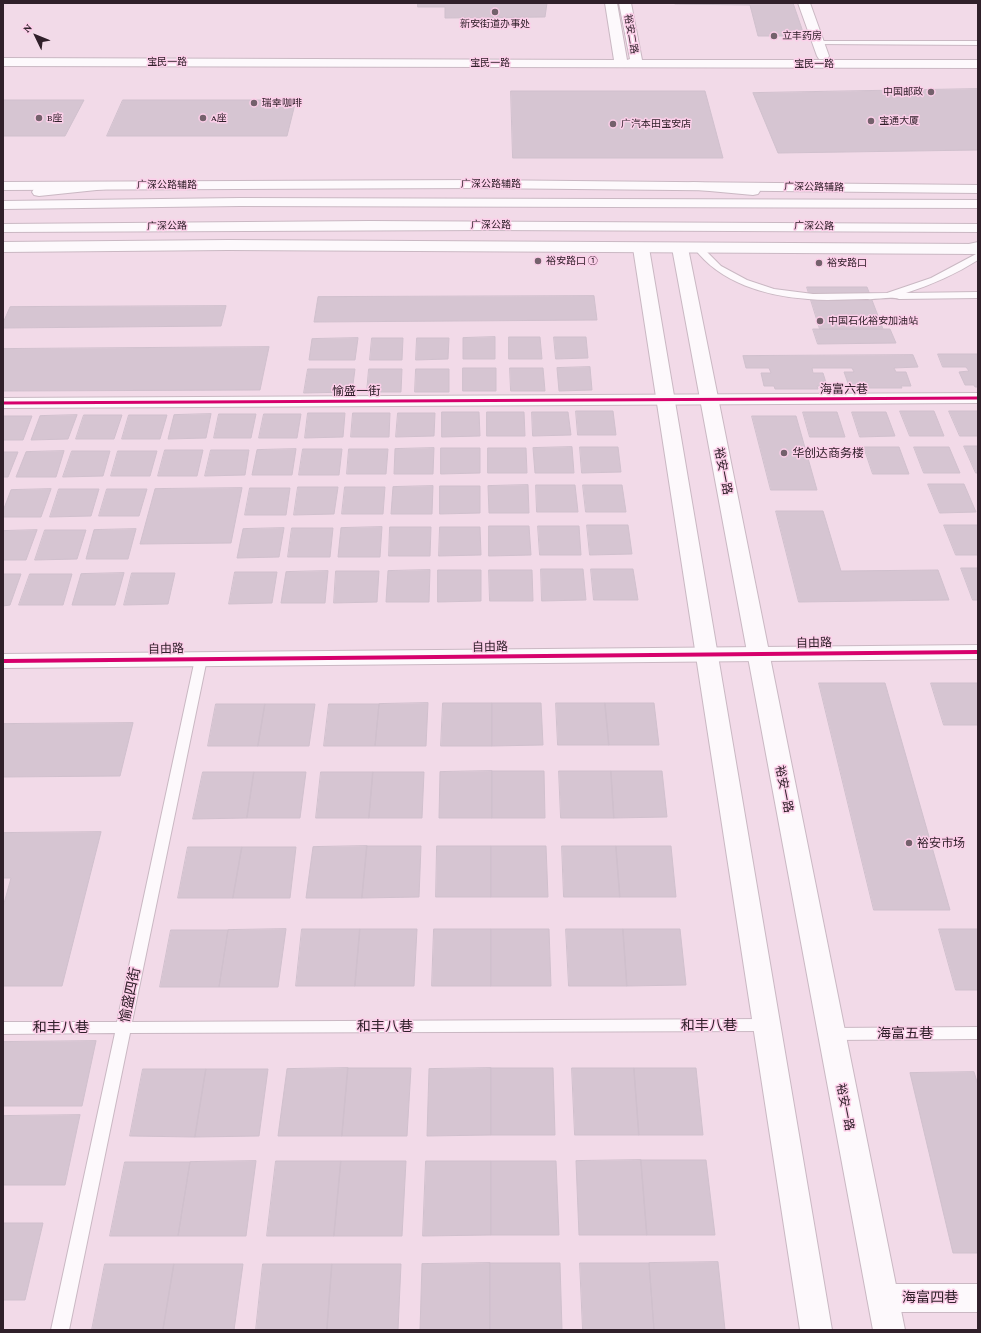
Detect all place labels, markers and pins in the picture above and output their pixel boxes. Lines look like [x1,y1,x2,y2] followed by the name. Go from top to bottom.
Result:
[490,7,500,17] marker: 新安街道办事处
[460,18,530,30] place label: 新安街道办事处
[782,30,822,42] place label: 立丰药房
[769,31,779,41] marker: 立丰药房
[883,86,923,98] place label: 中国邮政
[926,87,936,97] marker: 中国邮政
[262,97,302,109] place label: 瑞幸咖啡
[249,98,259,108] marker: 瑞幸咖啡
[47,112,62,124] place label: B座
[211,112,227,124] place label: A座
[34,113,44,123] marker: B座
[198,113,208,123] marker: A座
[879,115,919,127] place label: 宝通大厦
[866,116,876,126] marker: 宝通大厦
[621,118,691,130] place label: 广汽本田宝安店
[608,119,618,129] marker: 广汽本田宝安店
[546,255,598,267] place label: 裕安路口 ①
[533,256,543,266] marker: 裕安路口 ①
[827,257,867,269] place label: 裕安路口
[814,258,824,268] marker: 裕安路口
[828,315,918,327] place label: 中国石化裕安加油站
[815,316,825,326] marker: 中国石化裕安加油站
[792,446,864,460] place label: 华创达商务楼
[779,448,789,458] marker: 华创达商务楼
[917,836,965,850] place label: 裕安市场
[904,838,914,848] marker: 裕安市场

